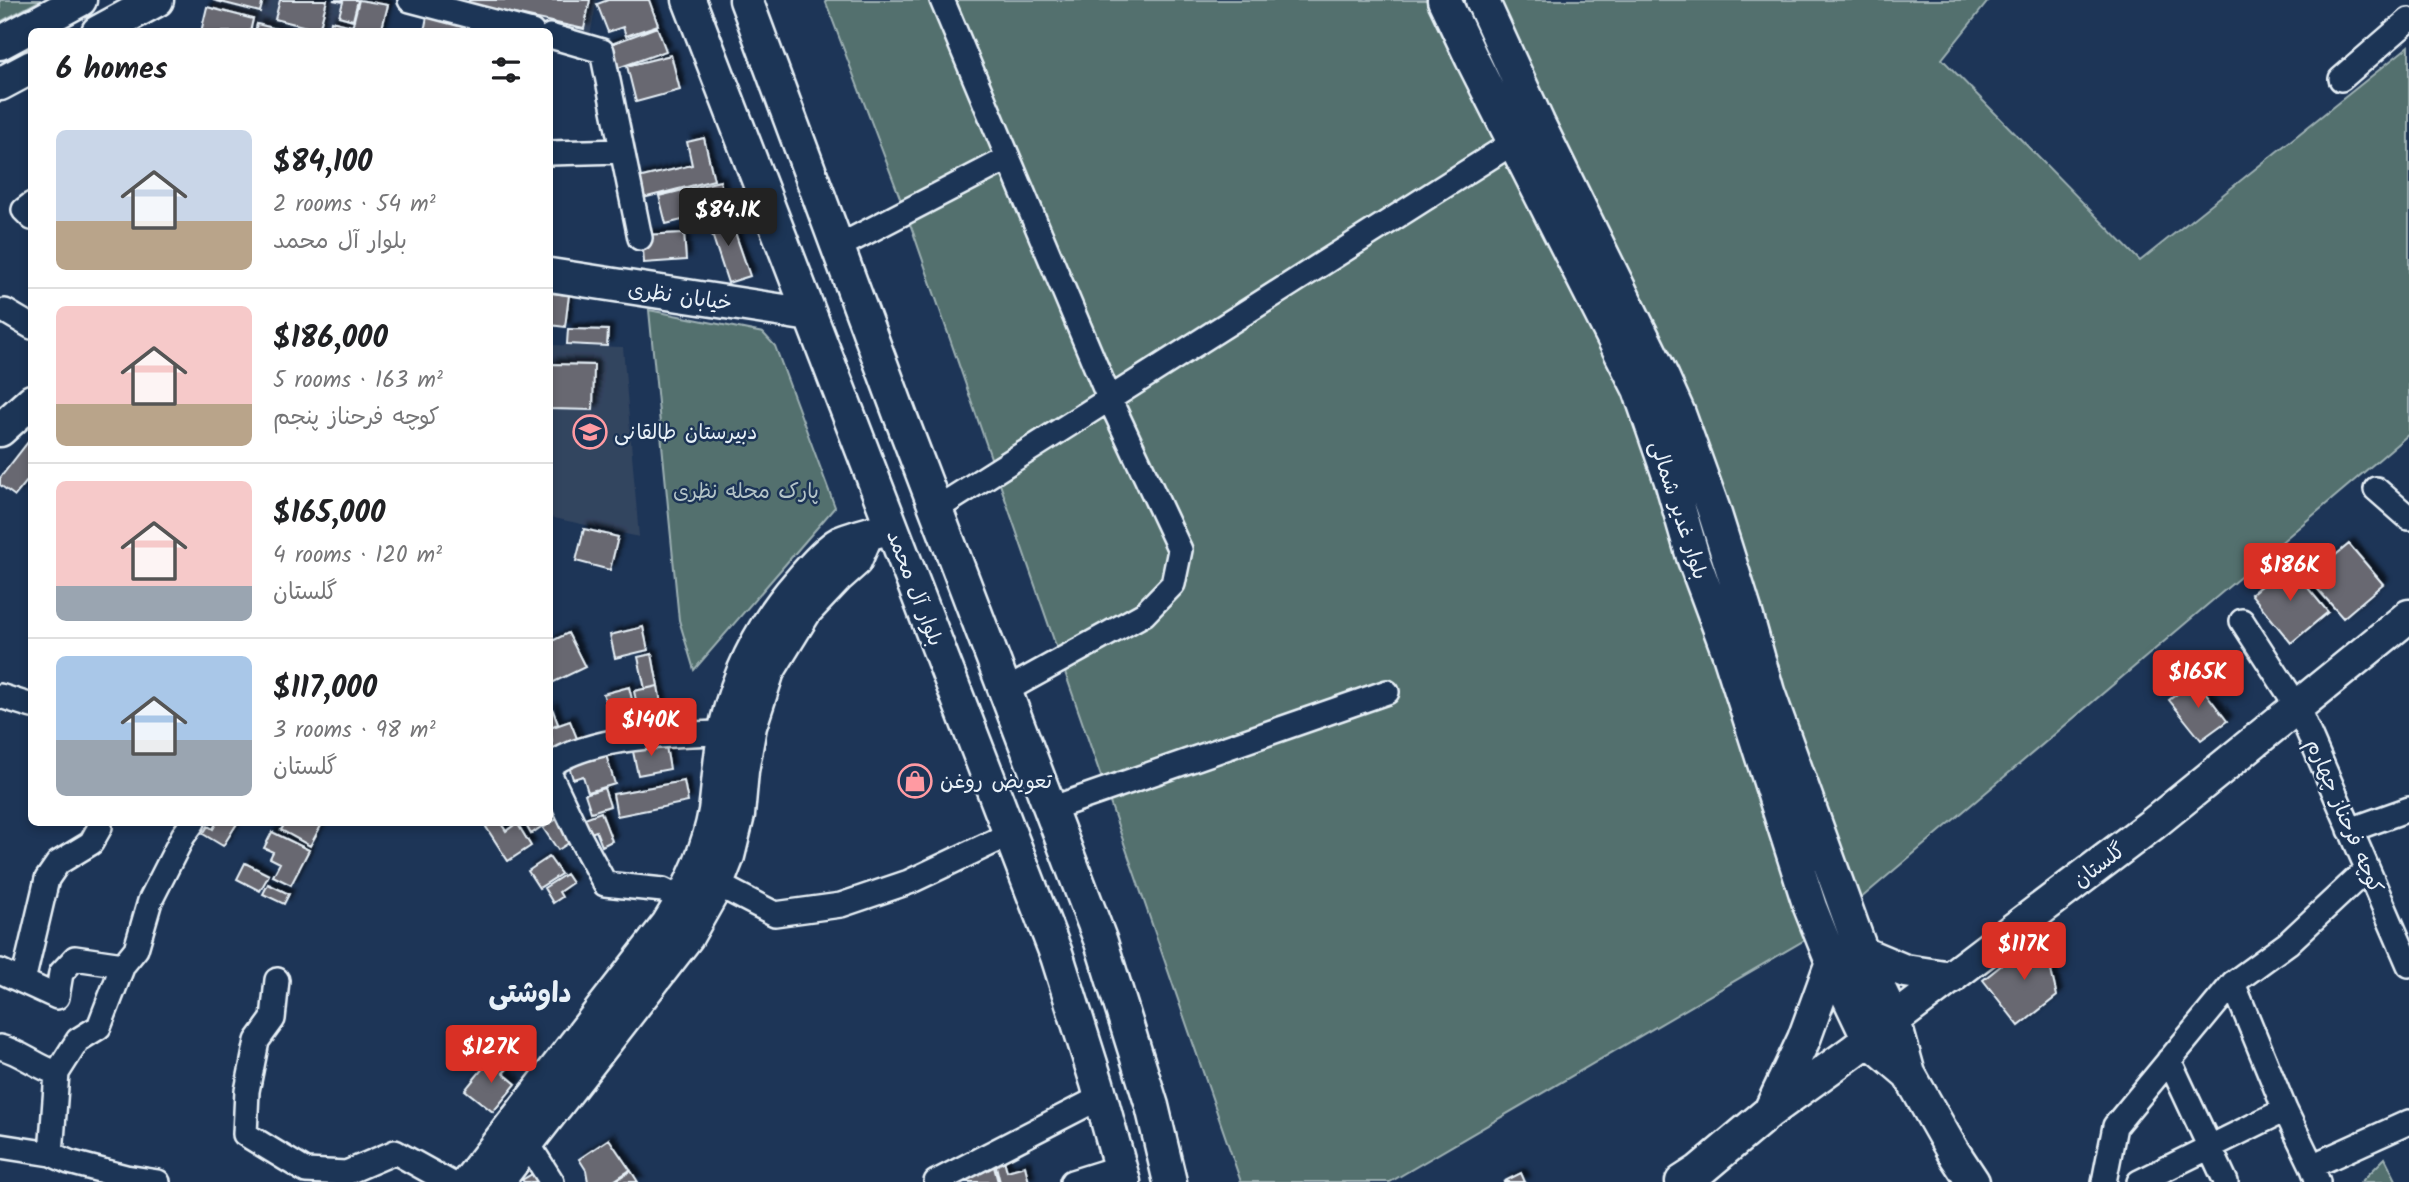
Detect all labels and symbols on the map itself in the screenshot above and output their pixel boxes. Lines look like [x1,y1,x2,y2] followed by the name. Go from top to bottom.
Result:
[671,188,785,248] pin: $84.1K
[626,274,734,321] street label: خیابان نظری
[571,413,609,451] school or university icon: دبیرستان طالقانی
[614,417,757,450] place label: دبیرستان طالقانی
[1640,437,1716,584] street label: بلوار غدیر شمالی
[673,476,819,509] park label: پارک محله نظری
[876,526,951,652] street label: بلوار آل محمد
[2241,544,2339,603] pin: $186K
[2149,650,2247,710] pin: $165K
[602,698,700,758] pin: $140K
[2296,734,2391,899] street label: کوچه فرحناز چهارم
[896,762,934,800] shop icon: تعویض روغن
[940,766,1053,799] place label: تعویض روغن
[2067,835,2133,897] street label: گلستان
[1975,922,2073,982] pin: $117K
[488,972,572,1017] district label: داوشتی
[442,1026,540,1085] pin: $127K

